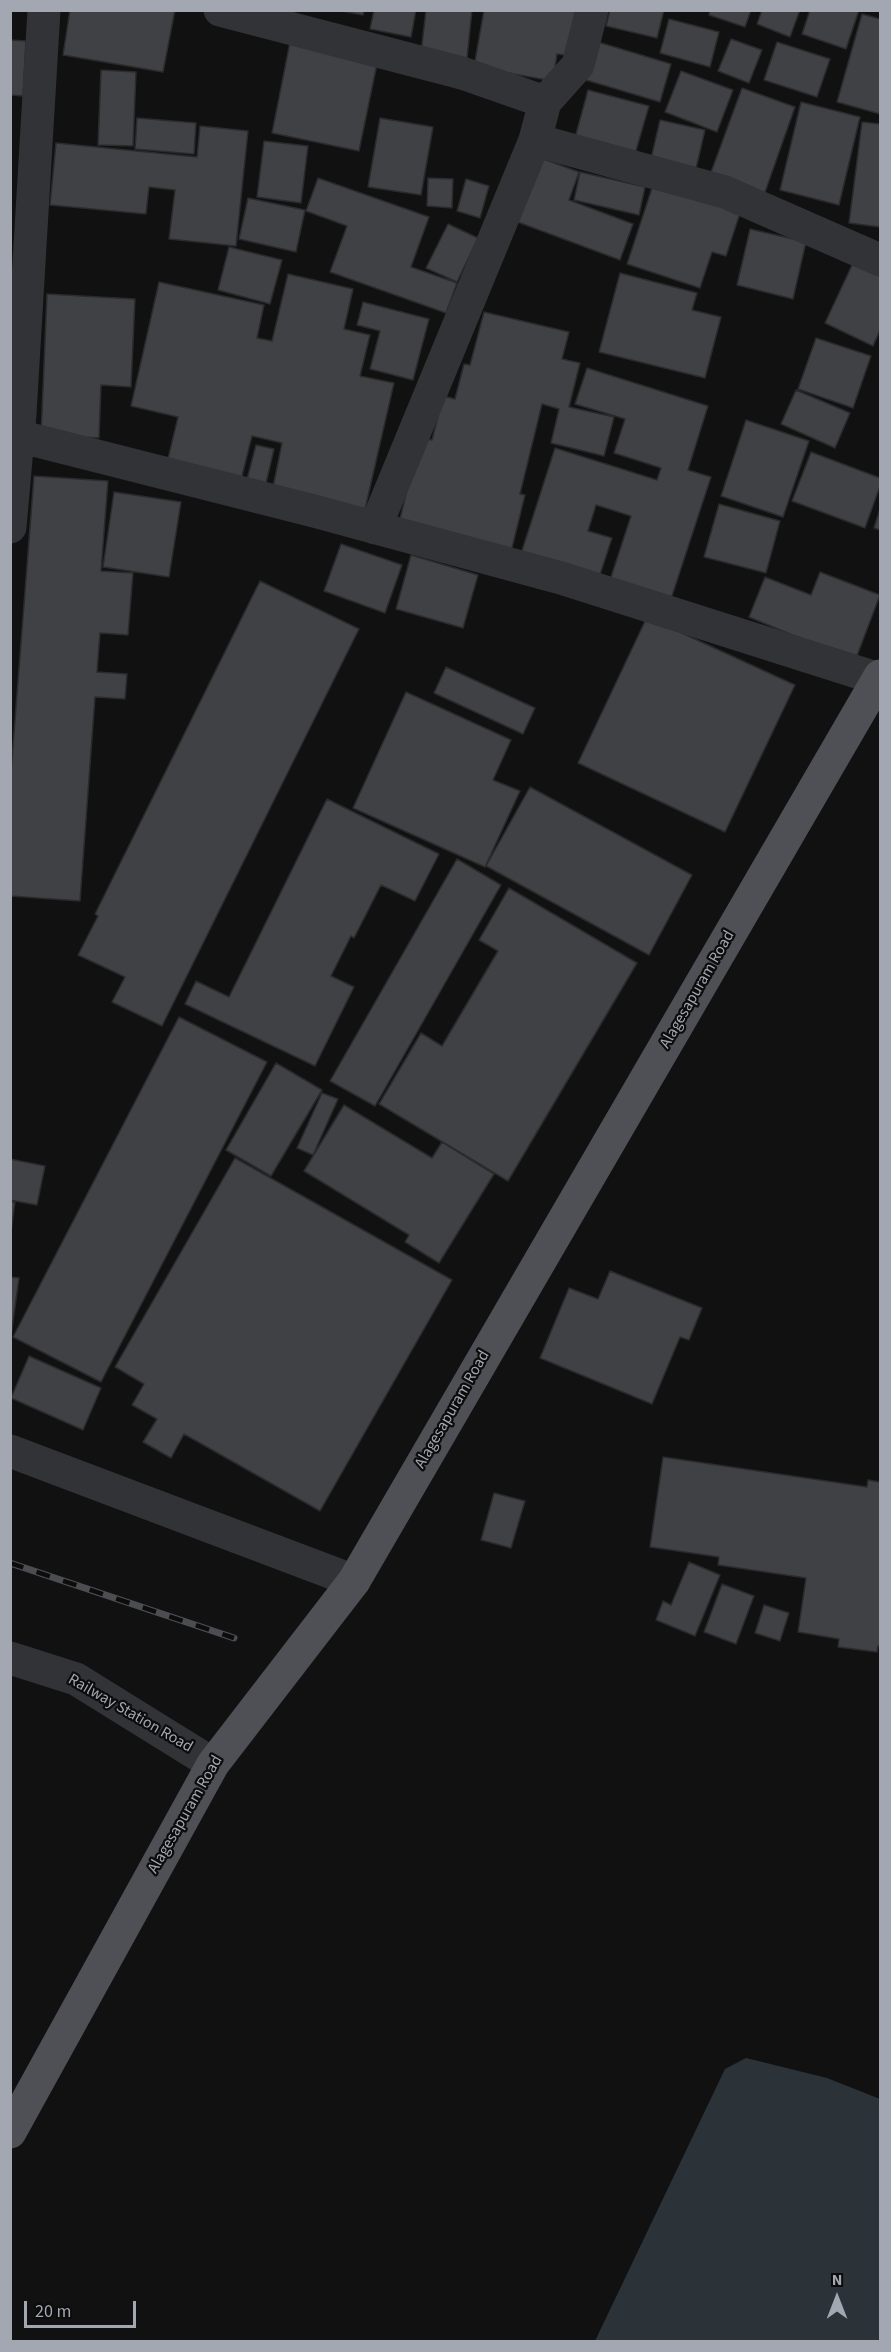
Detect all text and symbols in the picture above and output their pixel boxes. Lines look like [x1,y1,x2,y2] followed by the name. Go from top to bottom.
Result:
[656,928,740,1052] street label: Alagesapuram Road
[411,1348,495,1472] street label: Alagesapuram Road
[64,1671,196,1757] street label: Railway Station Road
[144,1753,228,1877] street label: Alagesapuram Road
[807,2268,867,2328] north arrow
[832,2269,842,2291] text: N
[27,2289,140,2327] scale bar
[35,2299,71,2324] text: 20 m

